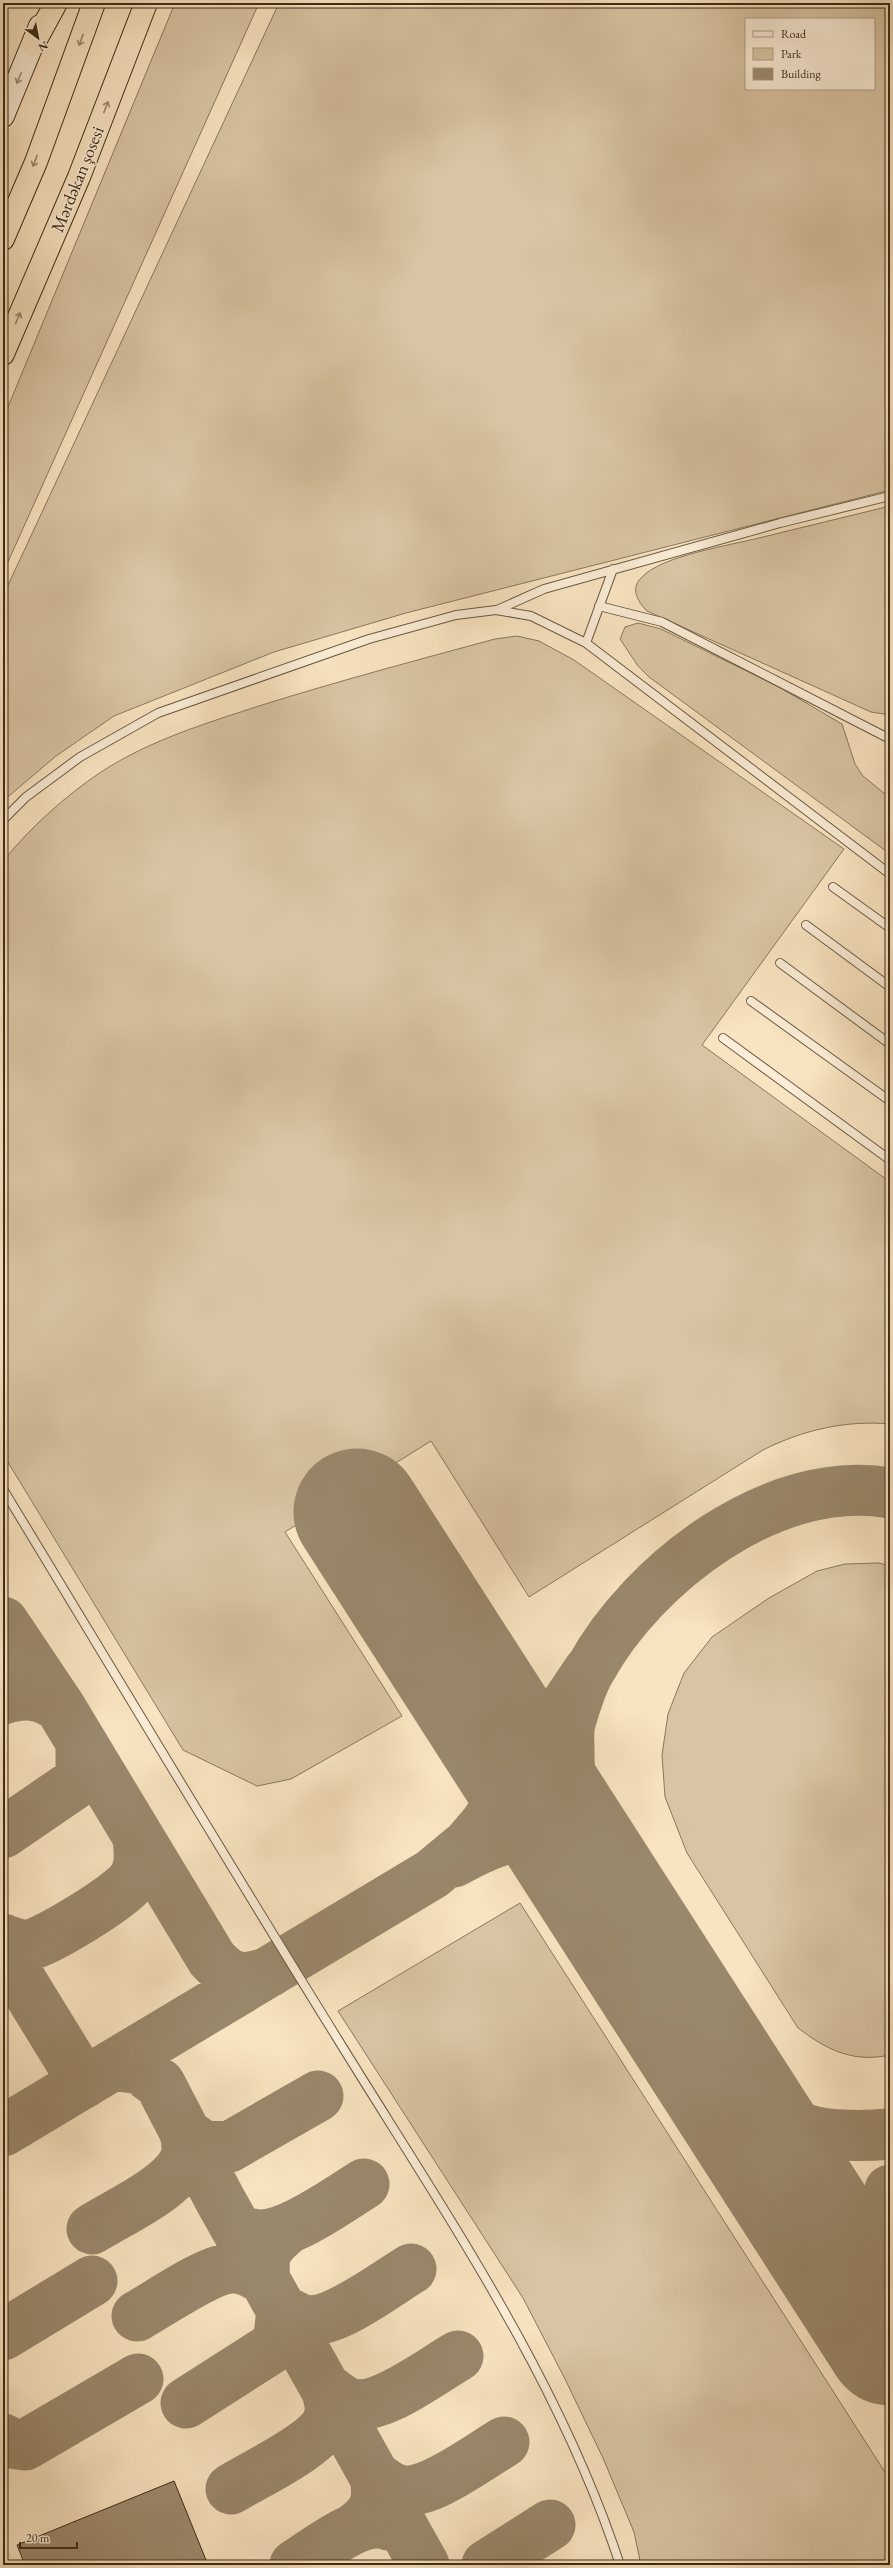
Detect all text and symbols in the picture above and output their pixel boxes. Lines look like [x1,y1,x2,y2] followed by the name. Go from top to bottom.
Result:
[18,18,58,58] north arrow
[745,18,875,90] legend
[781,26,807,42] text: Road
[76,33,84,45] one-way arrow
[36,38,51,55] text: N
[781,46,802,62] text: Park
[781,66,822,82] text: Building
[14,71,22,83] one-way arrow
[102,102,110,114] one-way arrow
[45,122,109,235] street label: Mərdəkan şosesi
[31,155,39,167] one-way arrow
[15,312,23,324] one-way arrow
[20,2524,77,2550] scale bar
[26,2530,50,2546] text: 20 m

